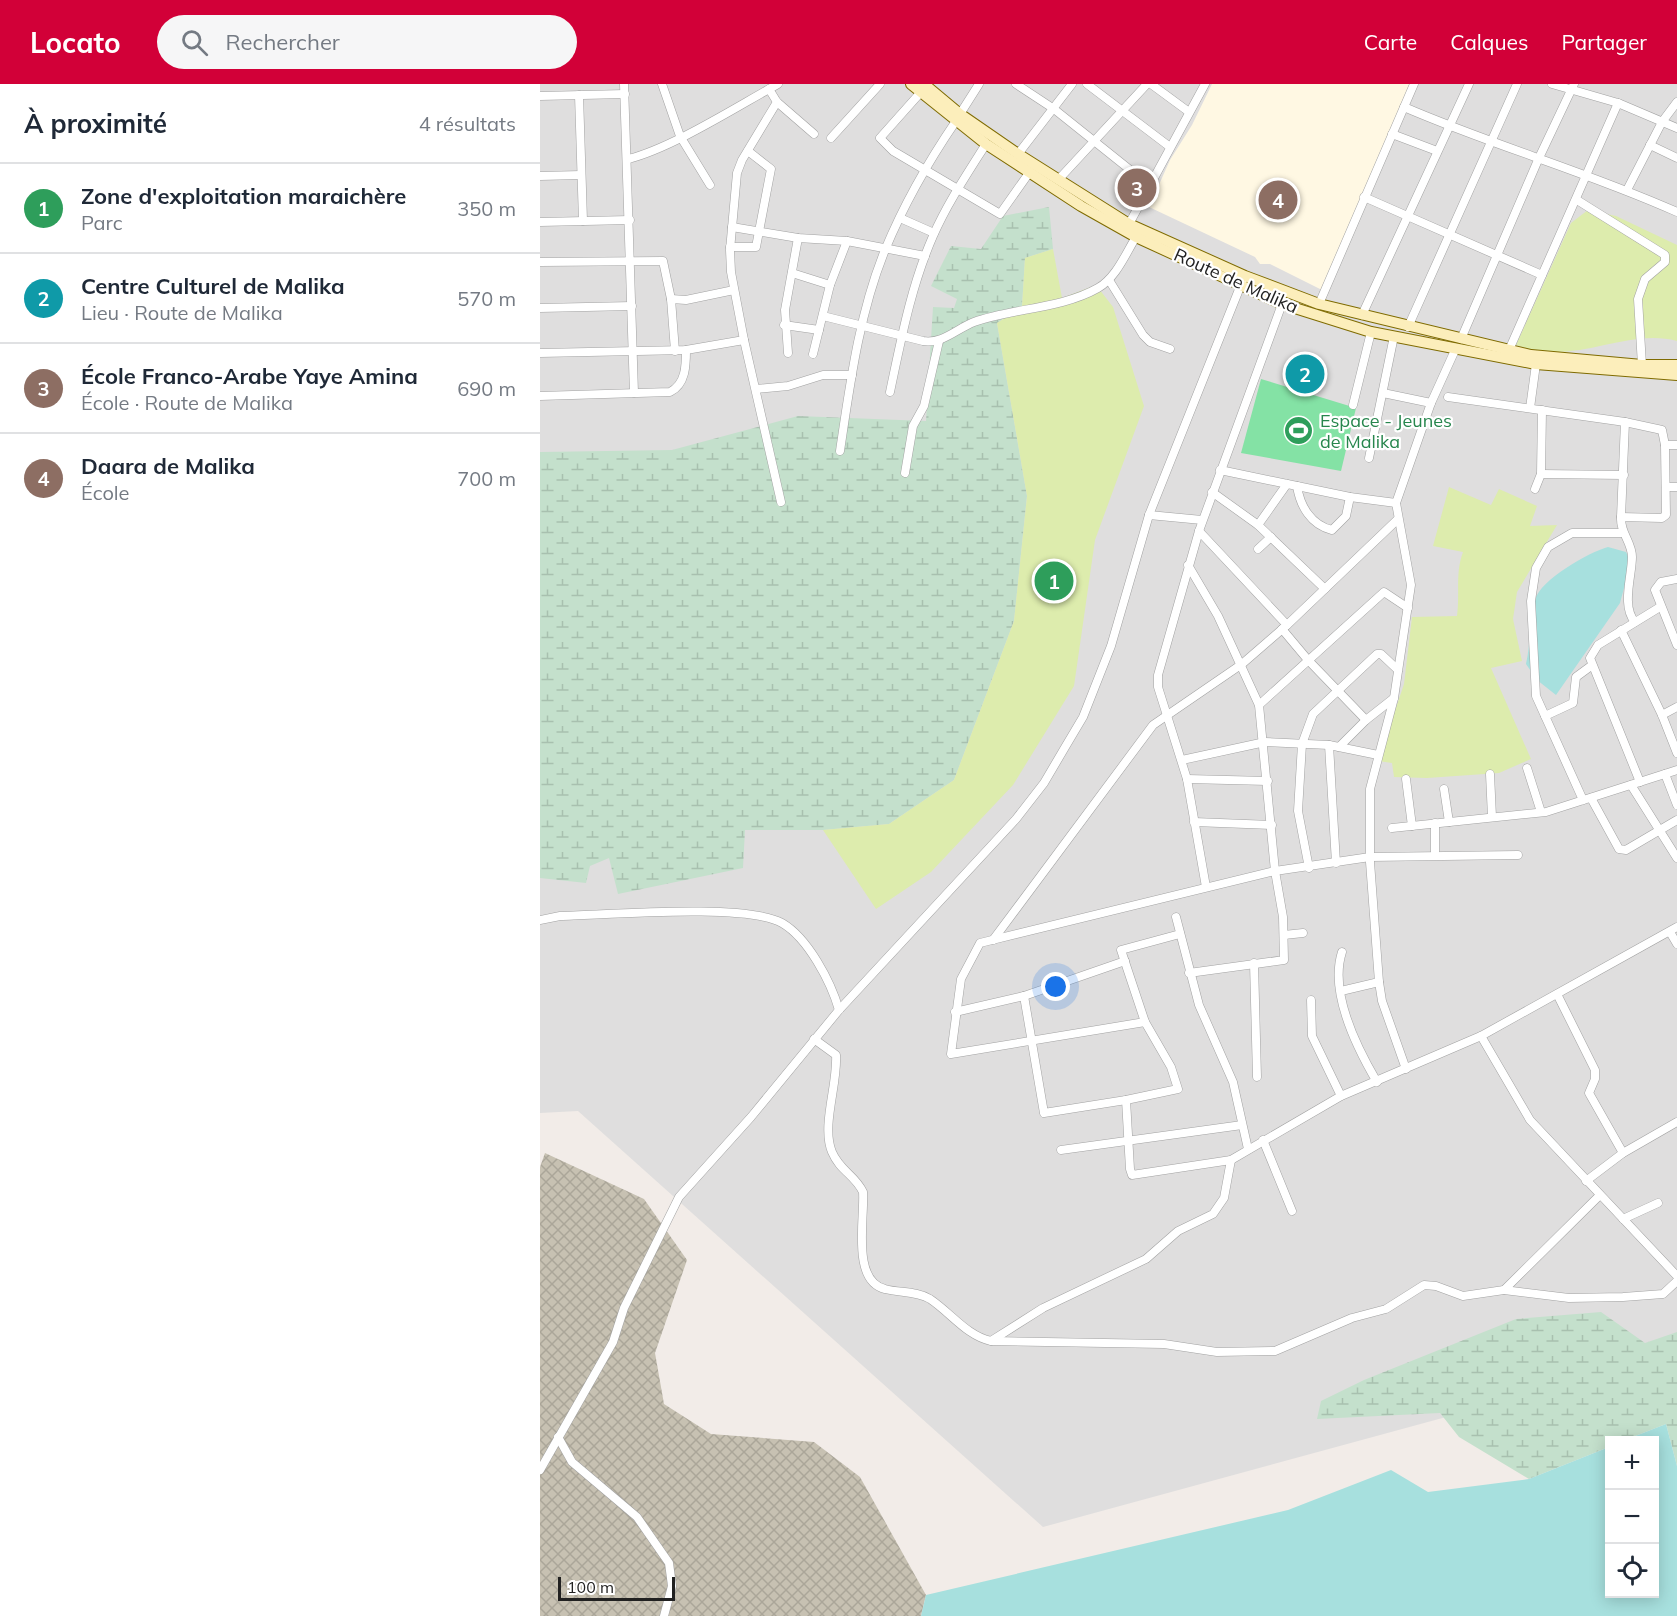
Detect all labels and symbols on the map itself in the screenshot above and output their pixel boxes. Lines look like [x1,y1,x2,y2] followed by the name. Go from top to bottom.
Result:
[1118,166,1156,210] pin: 3
[1258,178,1298,222] pin: 4
[1170,243,1302,318] street label: Route de Malika
[1286,352,1324,396] pin: 2
[1320,409,1452,453] place label: Espace - Jeunes de Malika
[1283,415,1315,447] sports icon: Espace - Jeunes de Malika
[1034,558,1074,604] pin: 1
[1041,972,1070,1001] your location
[558,1574,675,1602] scale bar

